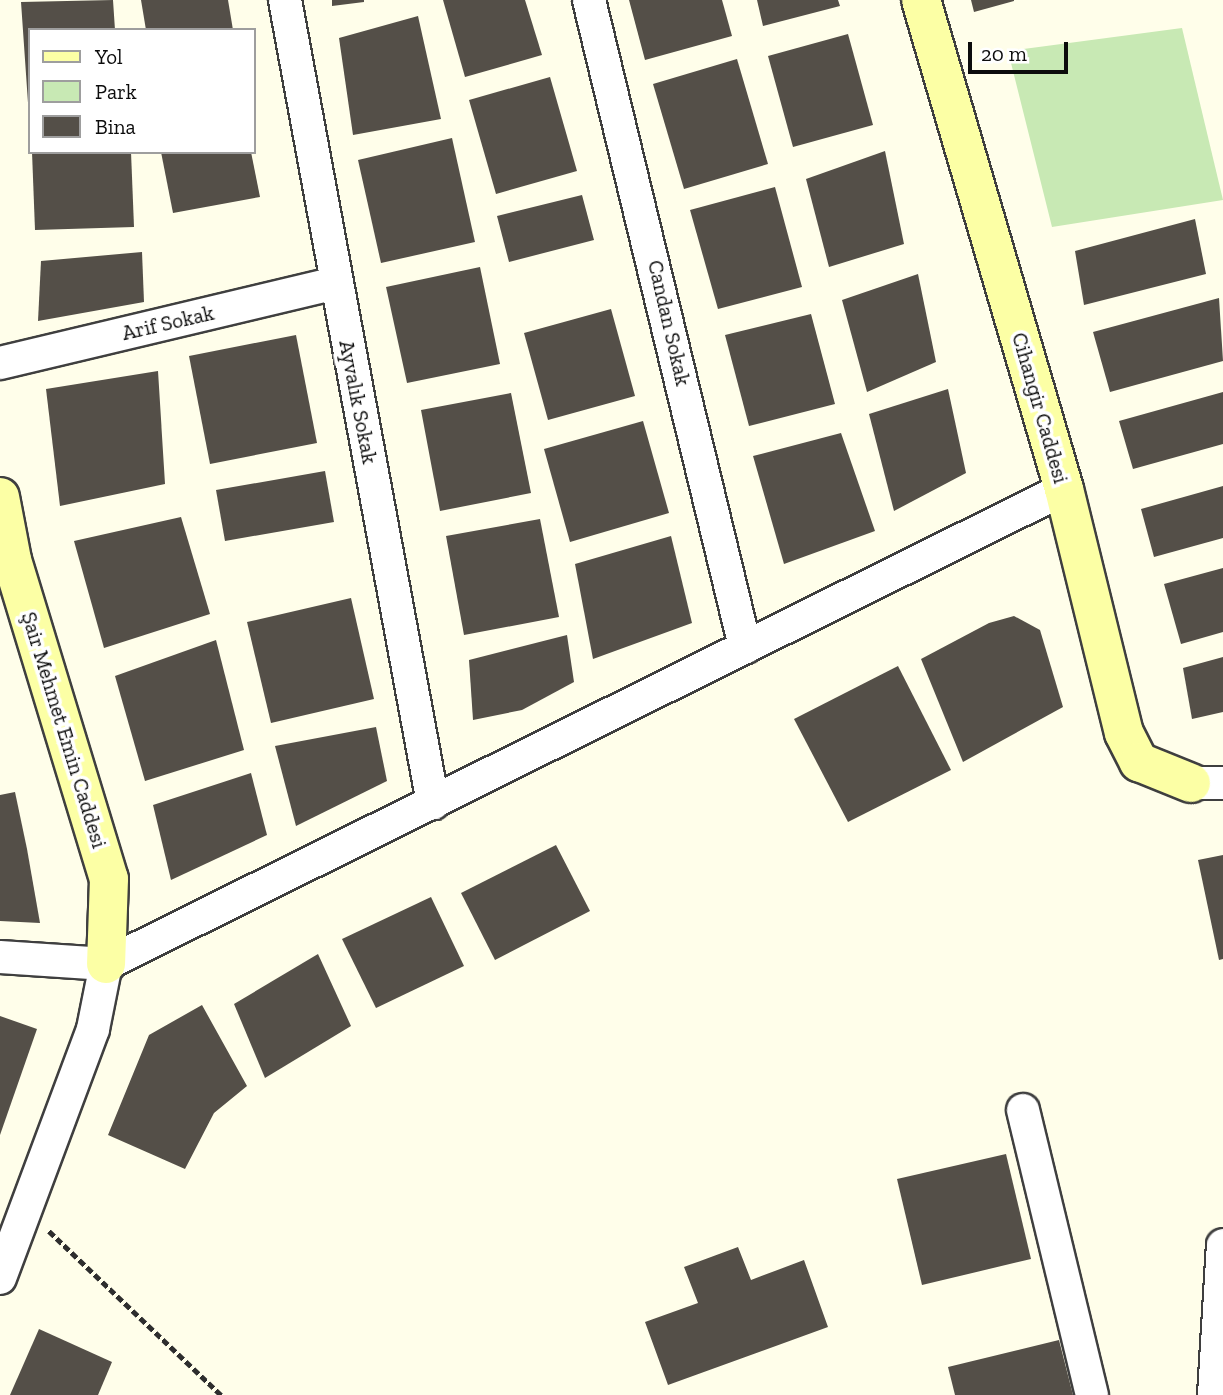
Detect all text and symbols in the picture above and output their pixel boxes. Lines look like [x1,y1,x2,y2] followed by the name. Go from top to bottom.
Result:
[28,28,256,154] legend
[971,28,1071,72] scale bar
[981,41,1027,66] text: 20 m
[95,44,123,69] text: Yol
[95,79,137,104] text: Park
[95,114,136,139] text: Bina
[642,258,696,388] street label: Candan Sokak
[120,300,216,346] street label: Arif Sokak
[1006,330,1074,486] street label: Cihangir Caddesi
[334,338,382,466] street label: Ayvalık Sokak
[16,609,112,851] street label: Şair Mehmet Emin Caddesi

